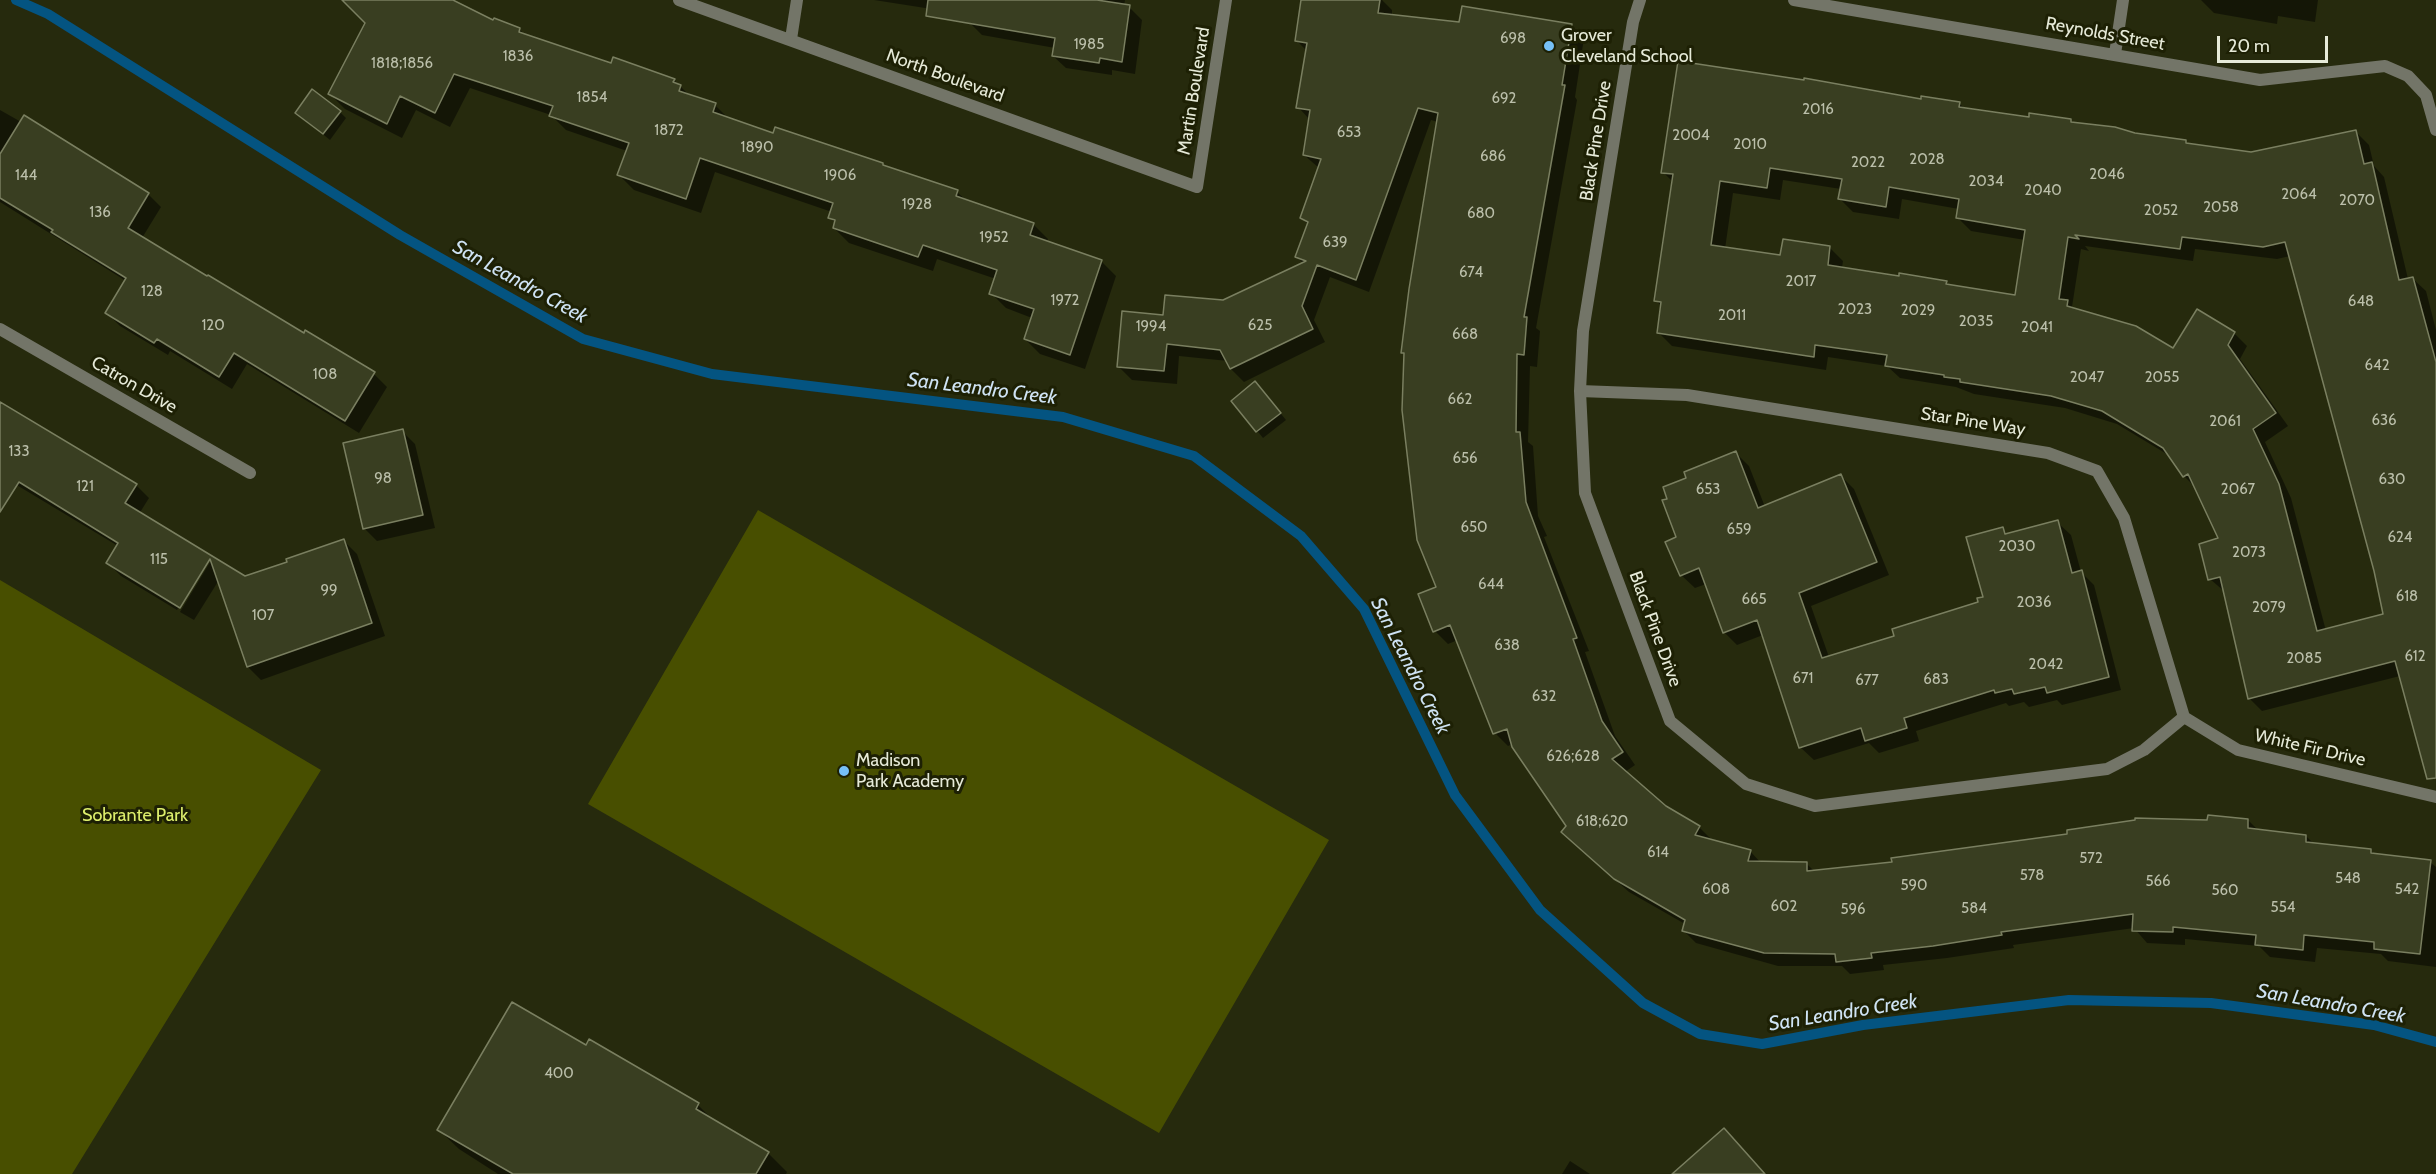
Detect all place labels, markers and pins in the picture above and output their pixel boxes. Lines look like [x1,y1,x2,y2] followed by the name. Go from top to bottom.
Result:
[1561,25,1693,68] place label: Grover Cleveland School
[1542,39,1556,53] marker: Grover Cleveland School
[856,750,964,792] place label: Madison Park Academy
[837,764,851,778] marker: Madison Park Academy

